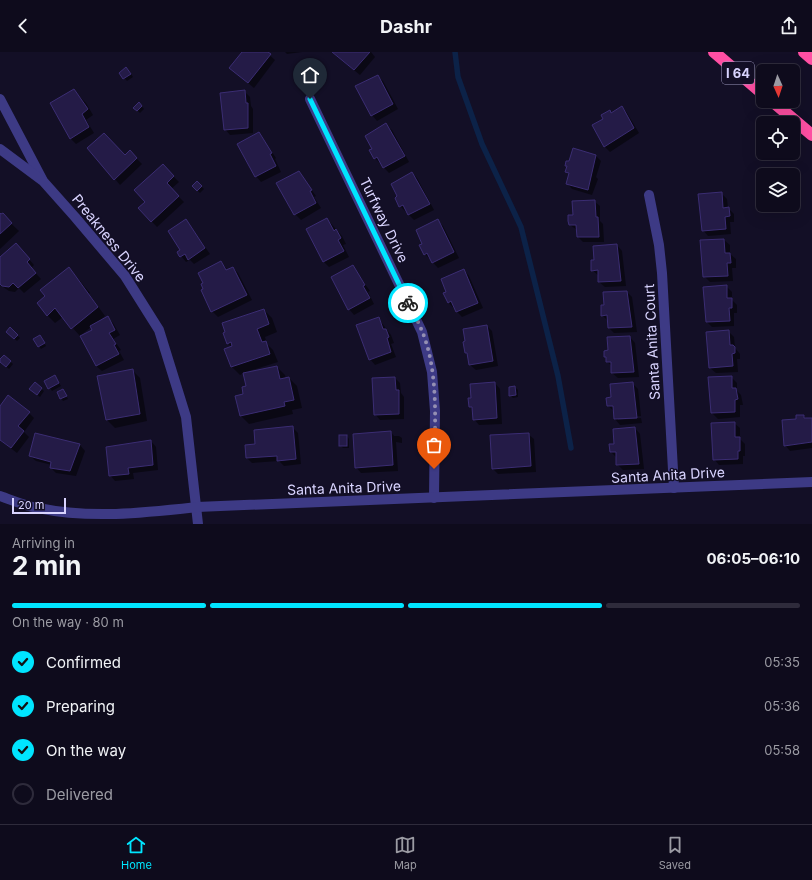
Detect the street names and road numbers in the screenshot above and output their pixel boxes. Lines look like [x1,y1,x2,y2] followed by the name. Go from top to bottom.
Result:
[722,62,754,84] road number: I 64
[356,174,412,265] street label: Turfway Drive
[69,190,150,285] street label: Preakness Drive
[640,283,663,401] street label: Santa Anita Court
[611,463,725,486] street label: Santa Anita Drive
[287,477,401,498] street label: Santa Anita Drive

